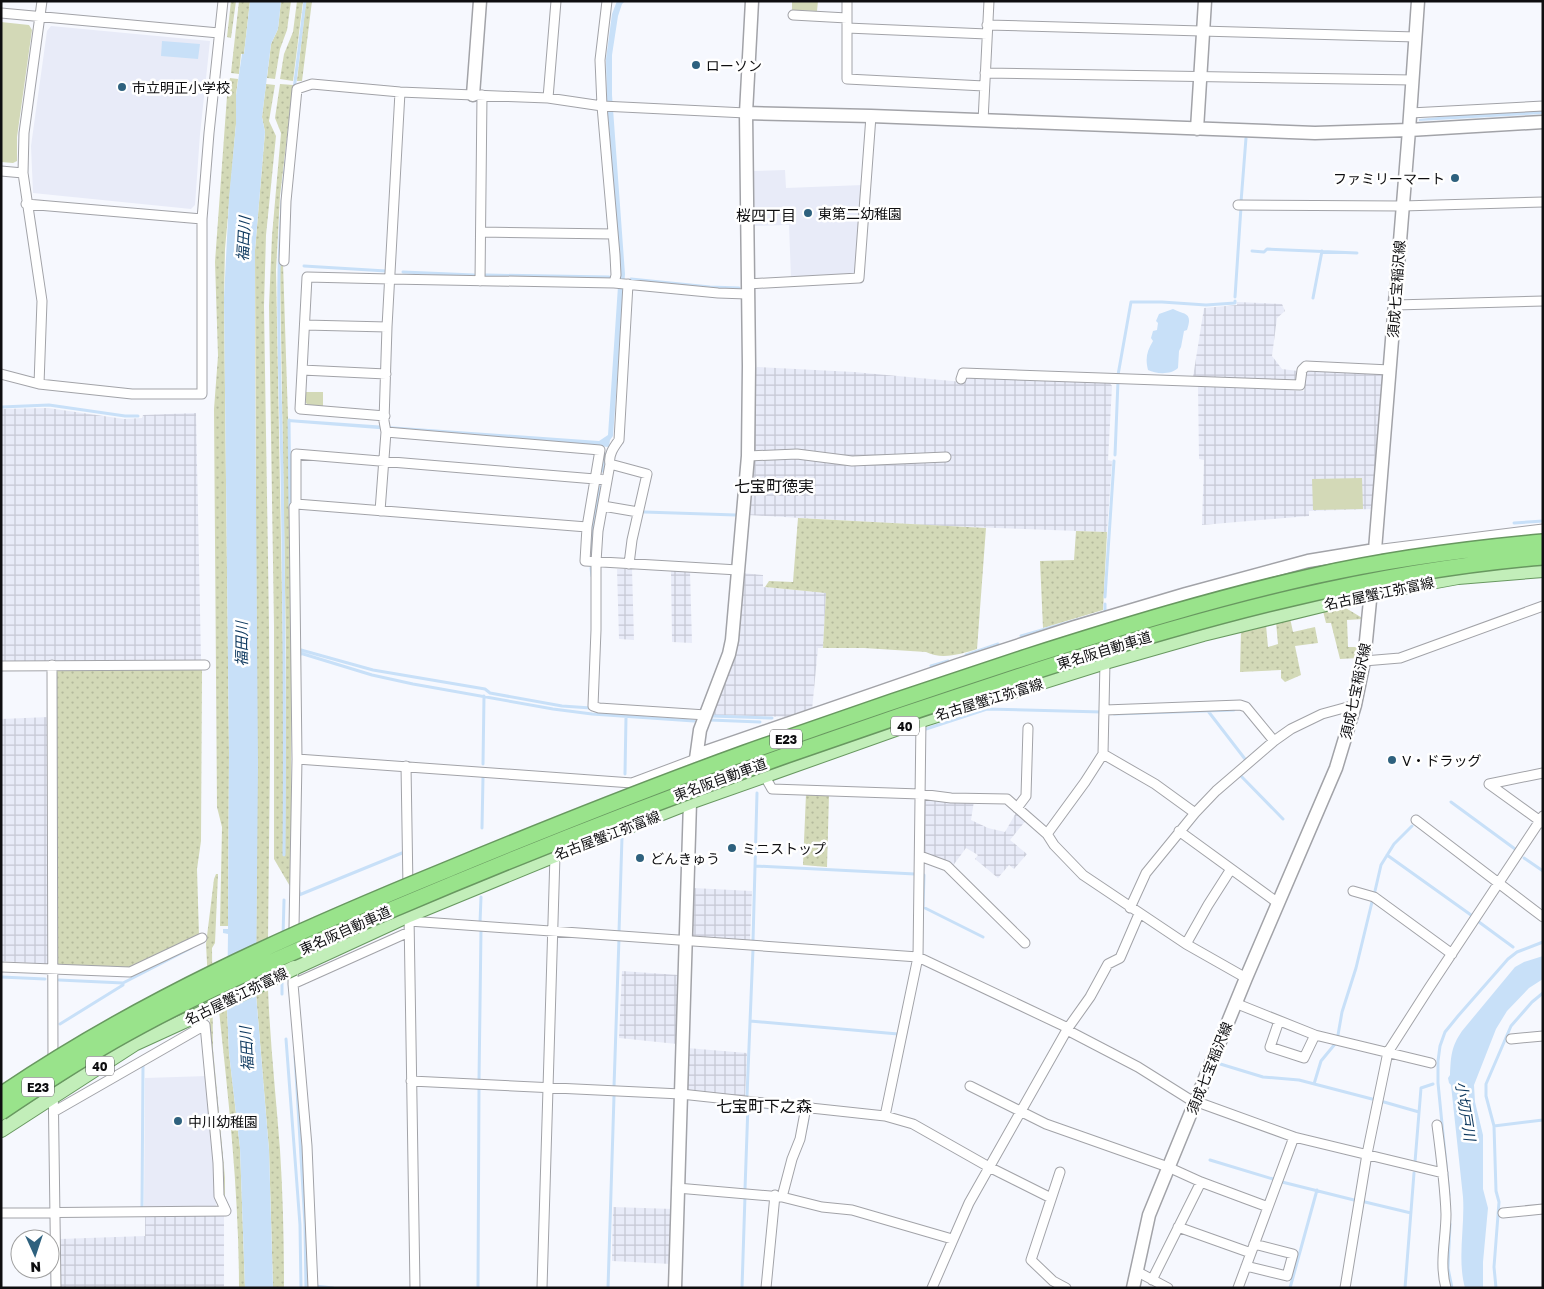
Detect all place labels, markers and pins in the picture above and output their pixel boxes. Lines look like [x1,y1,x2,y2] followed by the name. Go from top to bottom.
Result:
[706,57,762,74] place label: ローソン
[690,59,702,71] marker: ローソン
[132,79,230,96] place label: 市立明正小学校
[116,81,128,93] marker: 市立明正小学校
[1333,170,1445,187] place label: ファミリーマート
[1449,172,1461,184] marker: ファミリーマート
[818,205,902,222] place label: 東第二幼稚園
[802,207,814,219] marker: 東第二幼稚園
[1402,752,1481,769] place label: V・ドラッグ
[1386,754,1398,766] marker: V・ドラッグ
[742,840,826,857] place label: ミニストップ
[726,842,738,854] marker: ミニストップ
[650,850,720,867] place label: どんきゅう
[634,852,646,864] marker: どんきゅう
[188,1113,258,1130] place label: 中川幼稚園
[172,1115,184,1127] marker: 中川幼稚園

